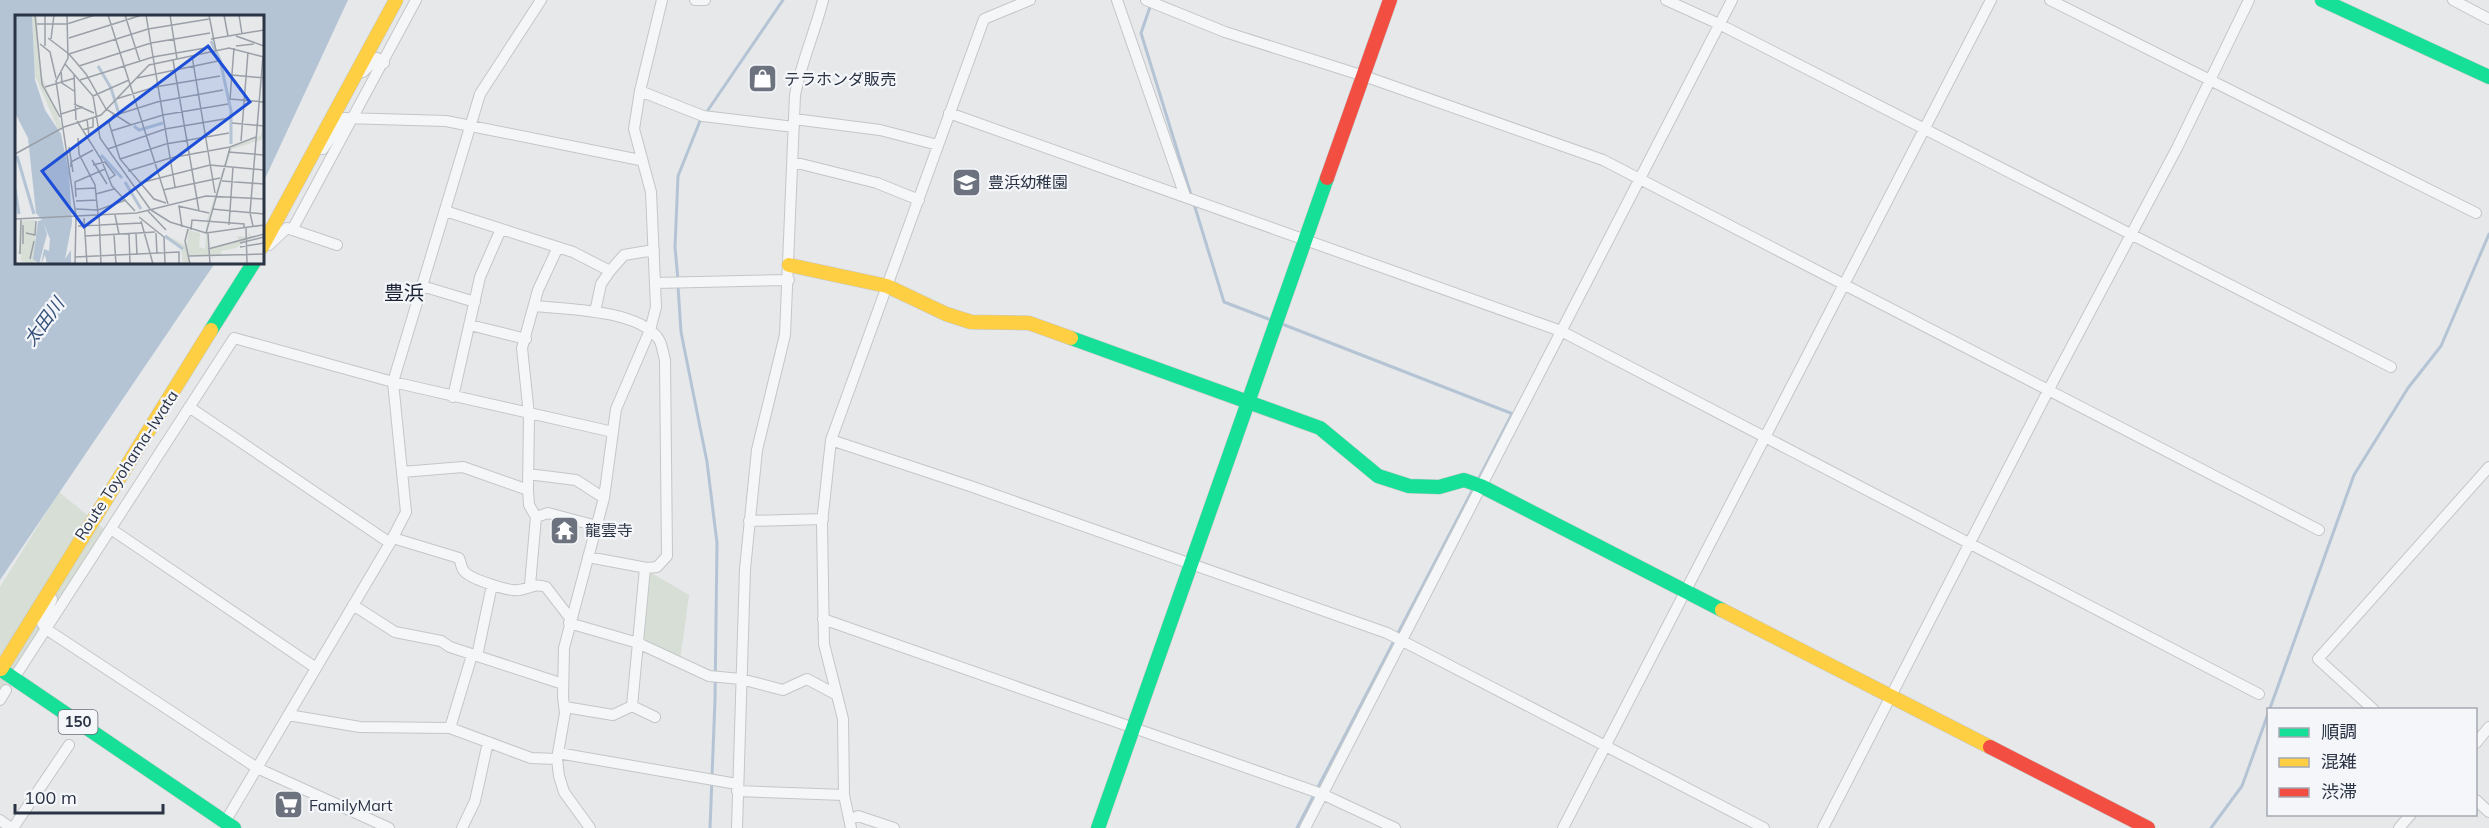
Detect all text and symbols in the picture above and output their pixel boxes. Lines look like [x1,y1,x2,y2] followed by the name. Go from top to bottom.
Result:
[15,15,264,264] inset map
[747,63,779,95] shop icon: テラホンダ販売
[784,69,896,89] place label: テラホンダ販売
[951,166,983,198] school or university icon: 豊浜幼稚園
[988,172,1068,192] place label: 豊浜幼稚園
[384,280,424,305] district label: 豊浜
[18,291,70,350] water label: 太田川
[70,386,182,544] street label: Route Toyohama-Iwata
[548,514,580,546] temple icon: 龍雲寺
[585,520,633,540] place label: 龍雲寺
[2267,708,2477,816] legend
[58,710,98,734] road number: 150
[2321,720,2357,743] text: 順調
[2321,750,2357,773] text: 混雑
[15,777,164,815] scale bar
[2321,780,2357,803] text: 渋滞
[24,786,77,809] text: 100 m
[272,789,304,821] supermarket icon: FamilyMart
[309,795,393,815] place label: FamilyMart

